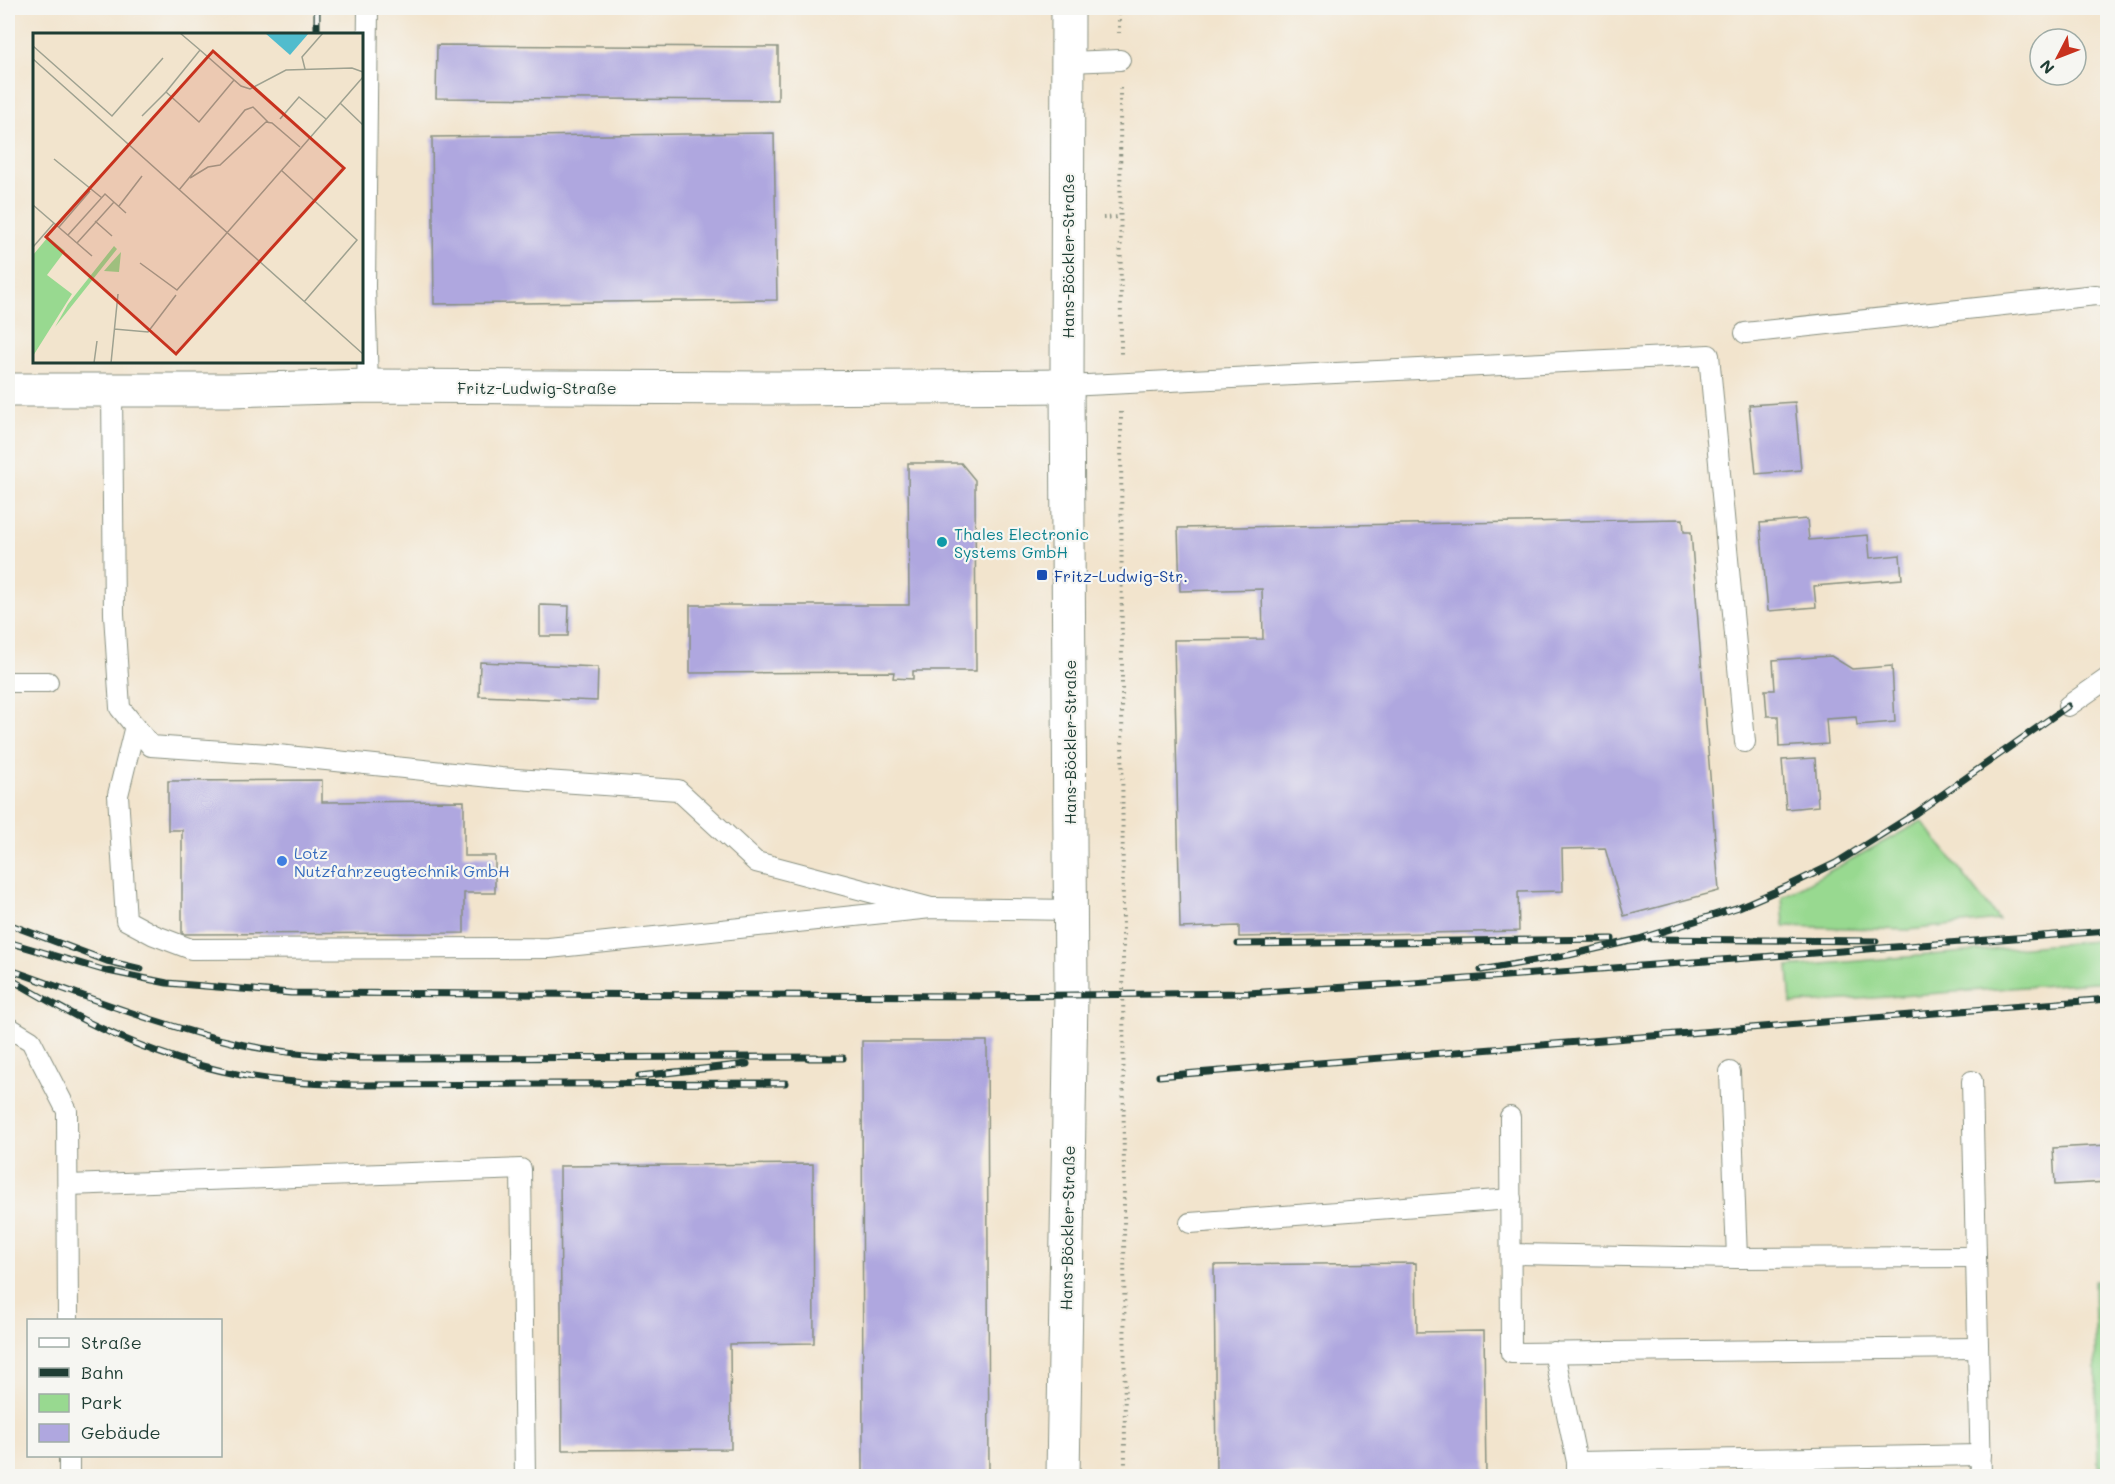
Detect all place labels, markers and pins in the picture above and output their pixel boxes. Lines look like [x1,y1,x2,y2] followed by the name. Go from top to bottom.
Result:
[954,523,1089,562] place label: Thales Electronic Systems GmbH
[935,535,949,549] marker: Thales Electronic Systems GmbH
[1054,565,1188,586] place label: Fritz-Ludwig-Str.
[1035,568,1049,582] marker: Fritz-Ludwig-Str.
[294,842,510,881] place label: Lotz Nutzfahrzeugtechnik GmbH
[275,854,289,868] marker: Lotz Nutzfahrzeugtechnik GmbH

